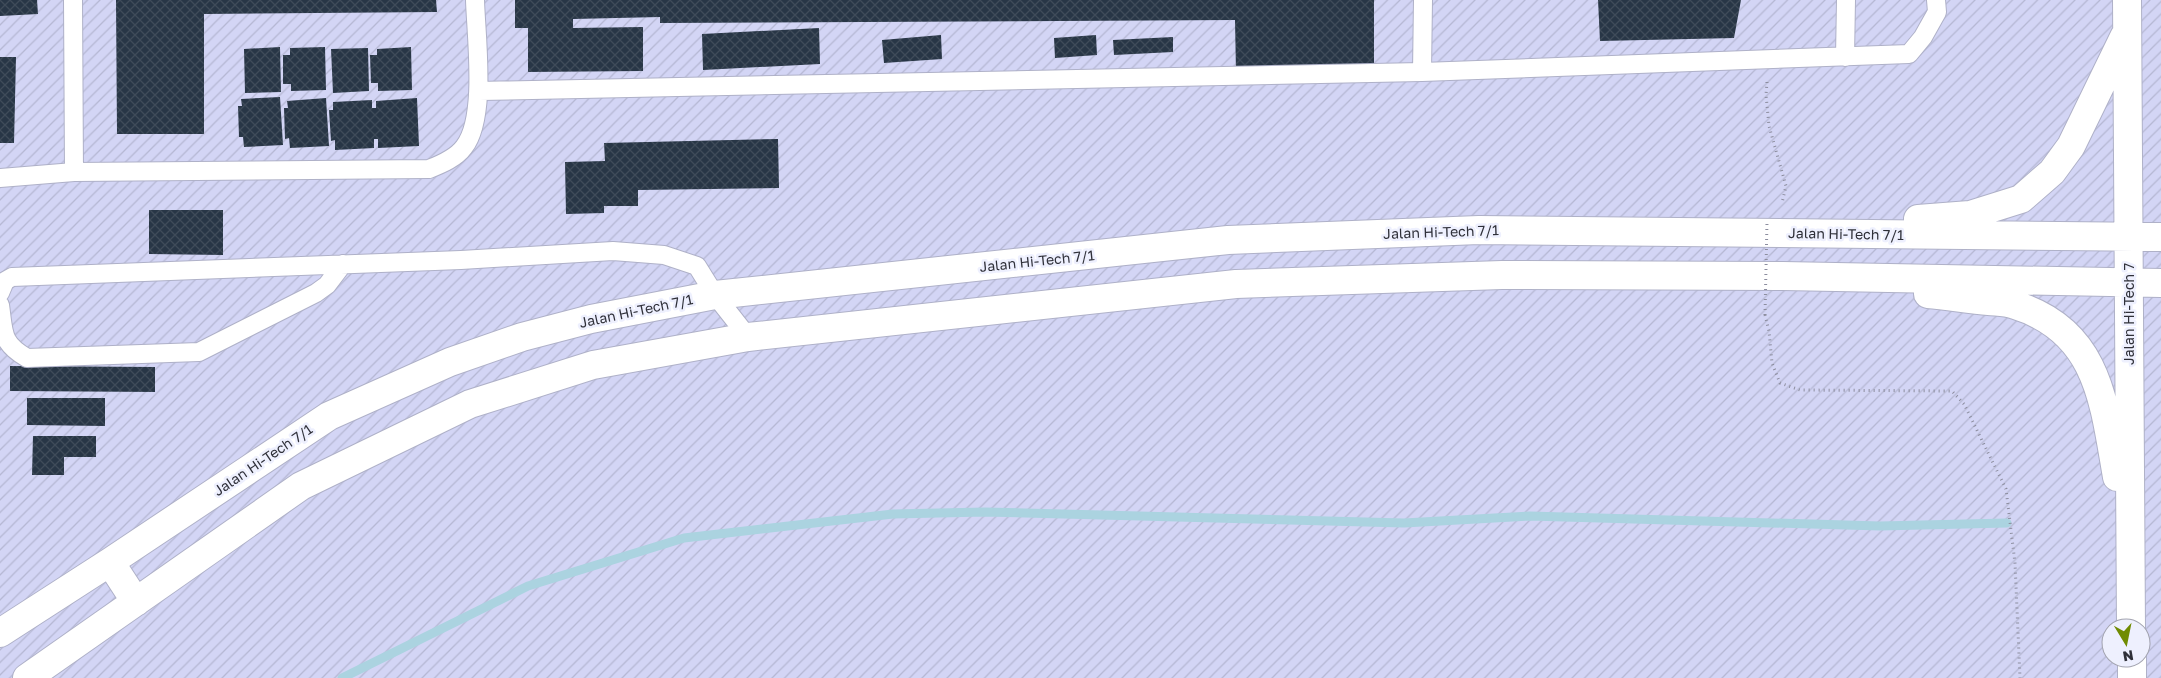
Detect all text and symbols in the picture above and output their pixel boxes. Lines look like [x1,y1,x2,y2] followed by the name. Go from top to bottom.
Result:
[1383,221,1499,242] street label: Jalan Hi-Tech 7/1
[1788,224,1904,243] street label: Jalan Hi-Tech 7/1
[979,246,1096,275] street label: Jalan Hi-Tech 7/1
[2120,263,2137,365] street label: Jalan Hi-Tech 7
[578,290,694,331] street label: Jalan Hi-Tech 7/1
[210,420,316,499] street label: Jalan Hi-Tech 7/1
[2101,618,2151,668] north arrow
[2122,647,2135,666] text: N

